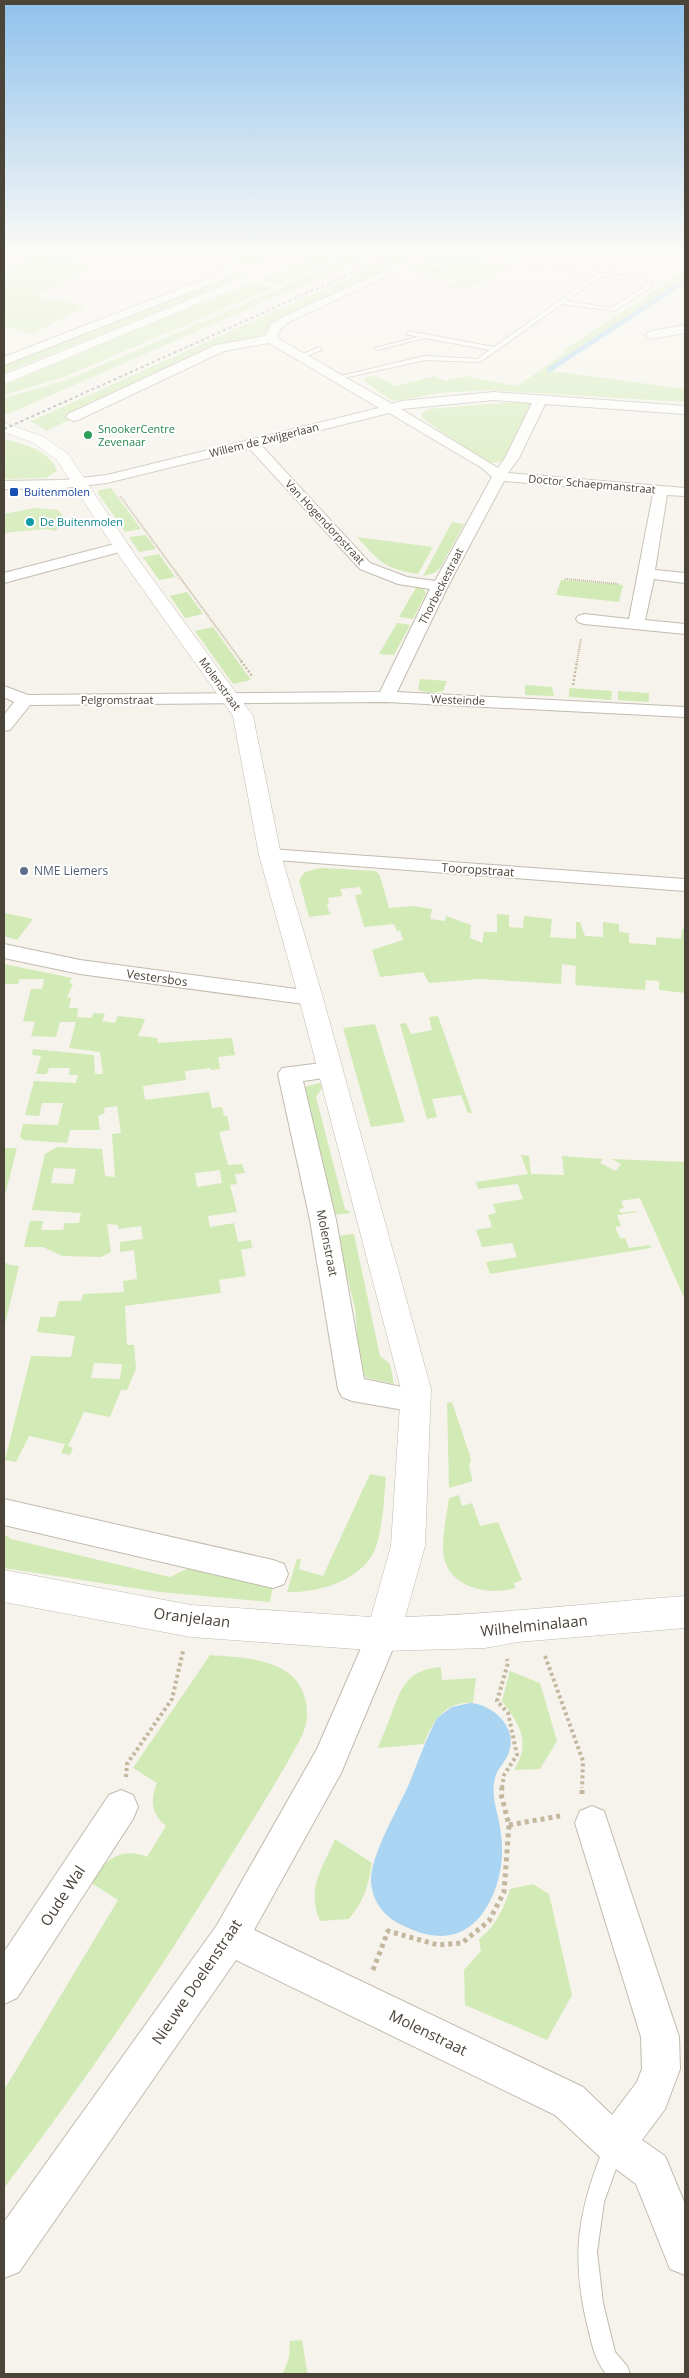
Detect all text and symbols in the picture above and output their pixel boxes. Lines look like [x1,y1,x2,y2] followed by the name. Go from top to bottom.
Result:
[208,419,320,460] street label: Willem de Zwijgerlaan
[98,421,175,449] place label: SnookerCentre Zevenaar
[82,429,94,441] marker: SnookerCentre Zevenaar
[528,470,656,497] street label: Doctor Schaepmanstraat
[282,476,369,567] street label: Van Hogendorpstraat
[24,484,90,499] place label: Buitenmolen
[8,486,20,498] marker: Buitenmolen
[40,514,123,529] place label: De Buitenmolen
[24,516,36,528] marker: De Buitenmolen
[415,545,466,627] street label: Thorbeckestraat
[196,654,245,713] street label: Molenstraat
[431,691,485,708] street label: Westeinde
[81,692,153,707] street label: Pelgromstraat
[441,858,515,881] street label: Tooropstraat
[34,862,108,879] place label: NME Liemers
[18,865,30,877] marker: NME Liemers
[125,965,189,990] street label: Vestersbos
[313,1208,342,1278] street label: Molenstraat
[153,1602,232,1632] street label: Oranjelaan
[479,1609,588,1641] street label: Wilhelminalaan
[35,1861,89,1930] street label: Oude Wal
[147,1915,246,2048] street label: Nieuwe Doelenstraat
[386,2005,471,2060] street label: Molenstraat

